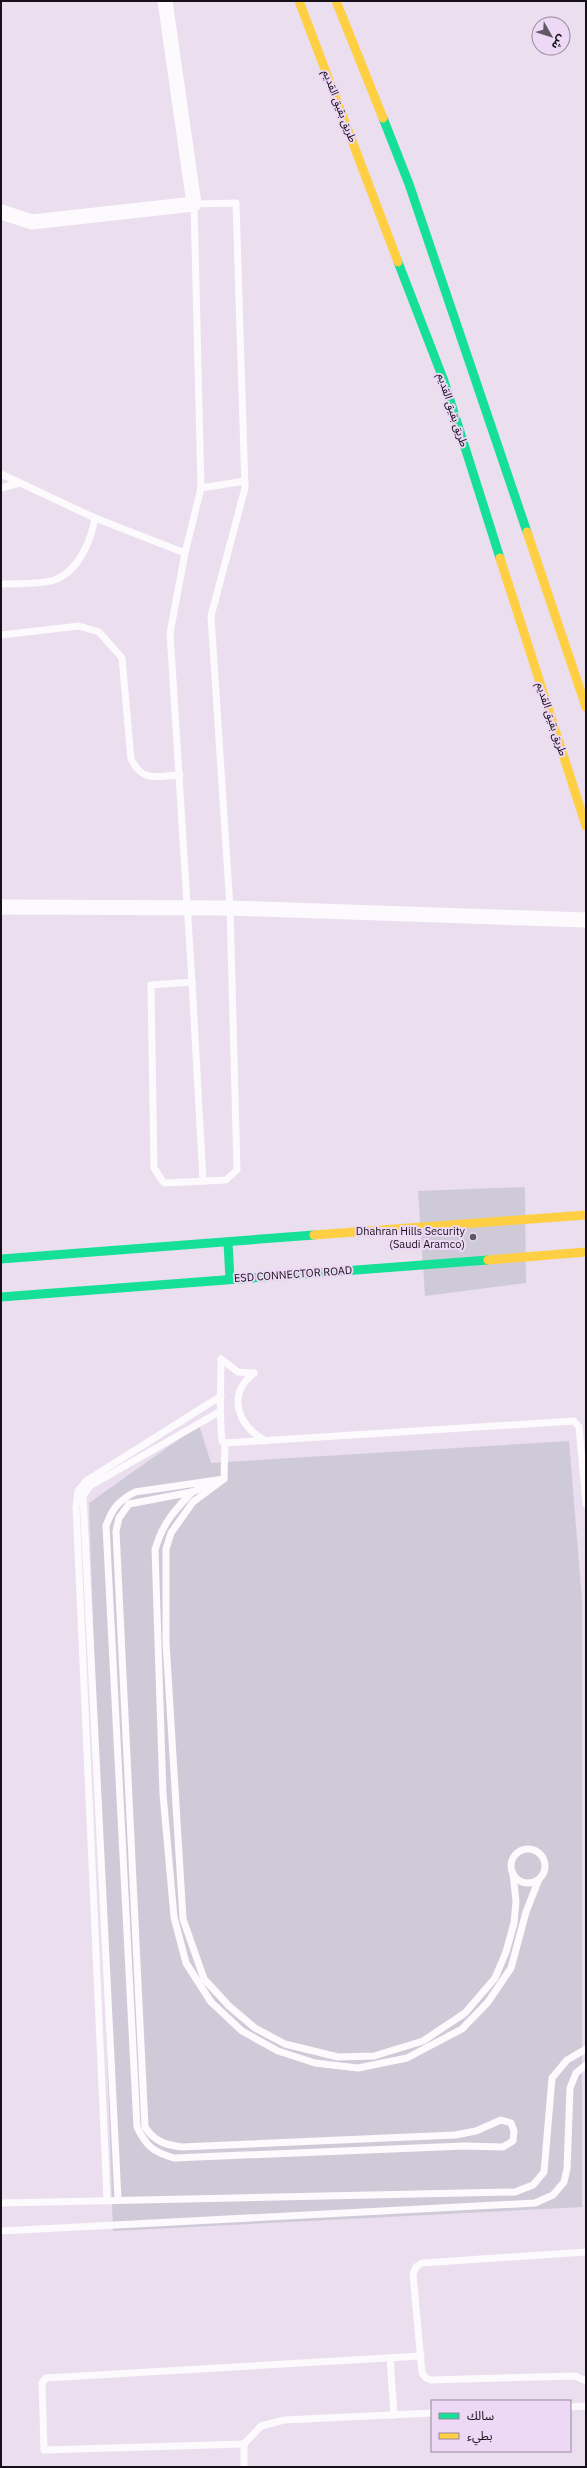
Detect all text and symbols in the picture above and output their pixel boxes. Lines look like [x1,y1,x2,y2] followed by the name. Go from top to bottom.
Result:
[531,16,571,56] north arrow
[549,32,569,53] text: ش
[318,68,360,145] street label: طريق بقيق القديم
[433,371,471,449] street label: طريق بقيق القديم
[532,680,570,758] street label: طريق بقيق القديم
[356,1224,466,1251] place label: Dhahran Hills Security (Saudi Aramco)
[468,1232,478,1242] marker: Dhahran Hills Security (Saudi Aramco)
[233,1263,353,1285] street label: ESD CONNECTOR ROAD
[431,2400,571,2452] legend
[467,2408,494,2423] text: سالك
[467,2428,493,2446] text: بطيء

